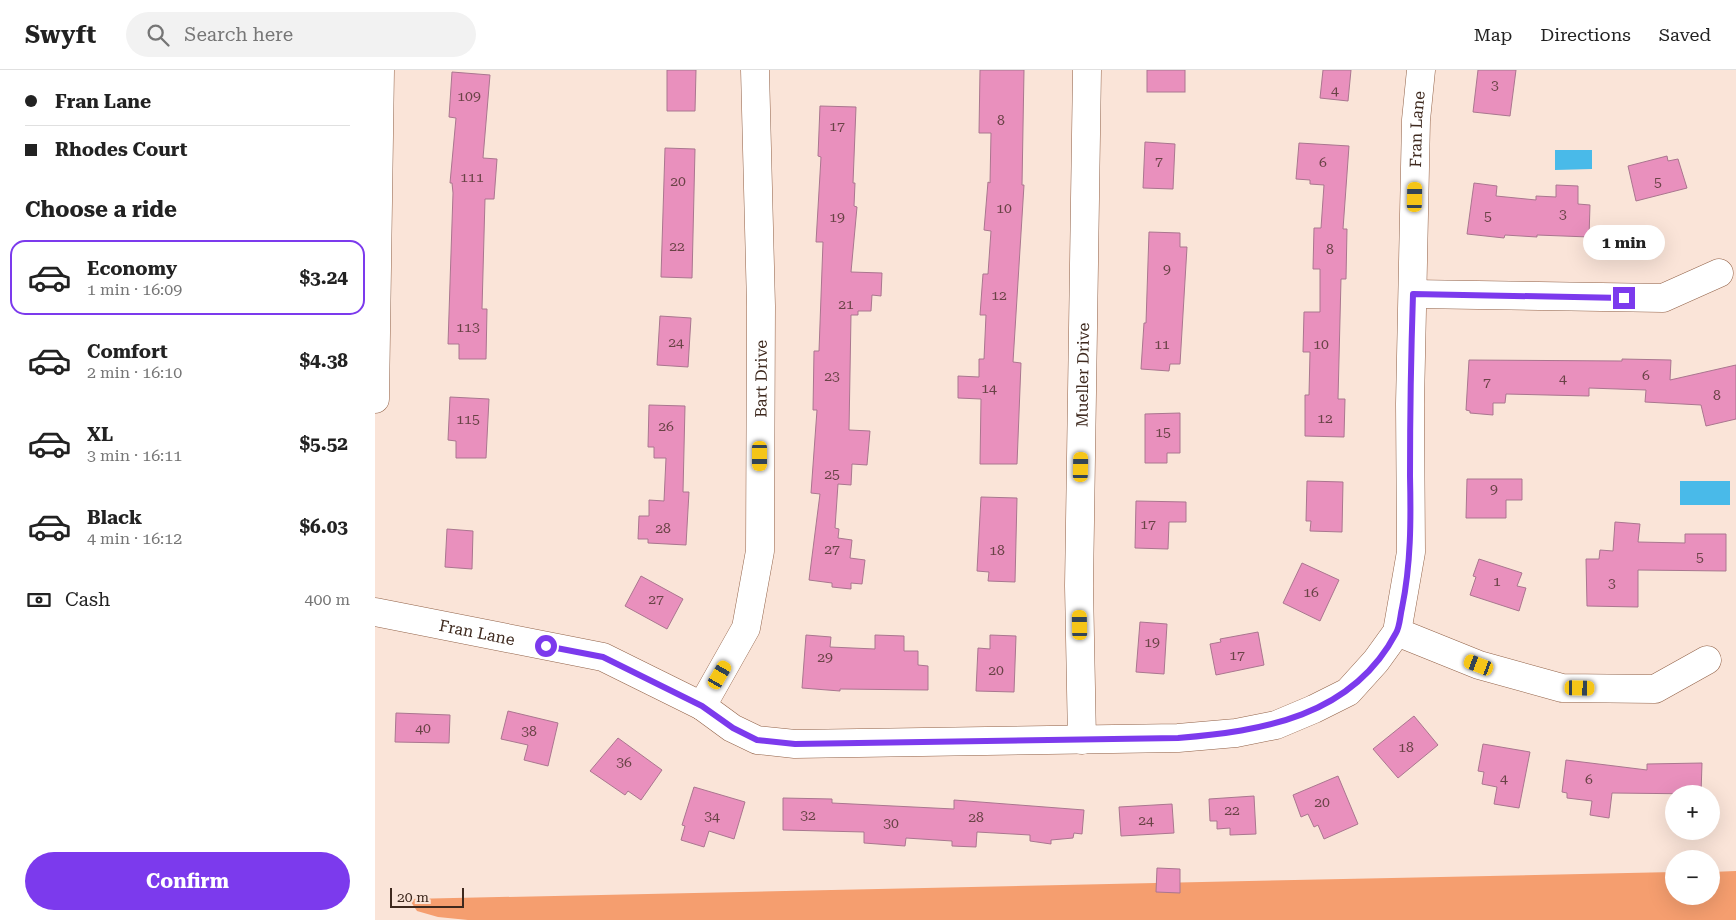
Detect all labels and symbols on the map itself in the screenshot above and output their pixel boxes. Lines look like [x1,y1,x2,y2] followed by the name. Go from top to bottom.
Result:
[1491,77,1499,93] house number: 3
[1331,82,1339,98] house number: 4
[457,88,481,104] house number: 109
[1406,90,1429,168] street label: Fran Lane
[997,112,1005,128] house number: 8
[829,118,845,134] house number: 17
[1155,153,1163,169] house number: 7
[1319,154,1327,170] house number: 6
[460,169,484,185] house number: 111
[670,173,686,189] house number: 20
[1654,174,1662,190] house number: 5
[1407,182,1422,212] car
[996,200,1012,216] house number: 10
[1559,206,1567,222] house number: 3
[1484,208,1492,224] house number: 5
[829,209,845,225] house number: 19
[1583,226,1665,260] callout: 1 min
[669,238,685,254] house number: 22
[1326,241,1334,257] house number: 8
[1163,261,1171,277] house number: 9
[991,287,1007,303] house number: 12
[1613,287,1635,309] route end
[838,296,854,312] house number: 21
[456,319,480,335] house number: 113
[1072,322,1093,428] street label: Mueller Drive
[668,334,684,350] house number: 24
[1154,336,1170,352] house number: 11
[1313,336,1329,352] house number: 10
[752,340,771,418] street label: Bart Drive
[1642,367,1650,383] house number: 6
[824,368,840,384] house number: 23
[1559,370,1567,386] house number: 4
[1483,374,1491,390] house number: 7
[981,380,997,396] house number: 14
[1713,387,1721,403] house number: 8
[1317,410,1333,426] house number: 12
[456,411,480,427] house number: 115
[658,418,674,434] house number: 26
[1155,424,1171,440] house number: 15
[752,441,767,471] car
[1073,452,1088,482] car
[824,466,840,482] house number: 25
[1490,481,1498,497] house number: 9
[1140,516,1156,532] house number: 17
[655,520,671,536] house number: 28
[824,541,840,557] house number: 27
[989,542,1005,558] house number: 18
[1696,549,1704,565] house number: 5
[1493,573,1501,589] house number: 1
[1608,575,1616,591] house number: 3
[1303,584,1319,600] house number: 16
[648,591,664,607] house number: 27
[1072,610,1087,640] car
[437,616,517,649] street label: Fran Lane
[1144,634,1160,650] house number: 19
[535,635,557,657] route start
[1229,647,1245,663] house number: 17
[817,649,833,665] house number: 29
[1462,653,1495,677] car
[706,658,733,692] car
[988,662,1004,678] house number: 20
[1564,680,1595,696] car
[415,720,431,736] house number: 40
[521,723,537,739] house number: 38
[1398,739,1414,755] house number: 18
[616,754,632,770] house number: 36
[1500,770,1508,786] house number: 4
[1585,771,1593,787] house number: 6
[1314,794,1330,810] house number: 20
[1224,802,1240,818] house number: 22
[800,807,816,823] house number: 32
[704,808,720,824] house number: 34
[968,809,984,825] house number: 28
[1138,812,1154,828] house number: 24
[883,815,899,831] house number: 30
[390,885,464,908] scale bar

